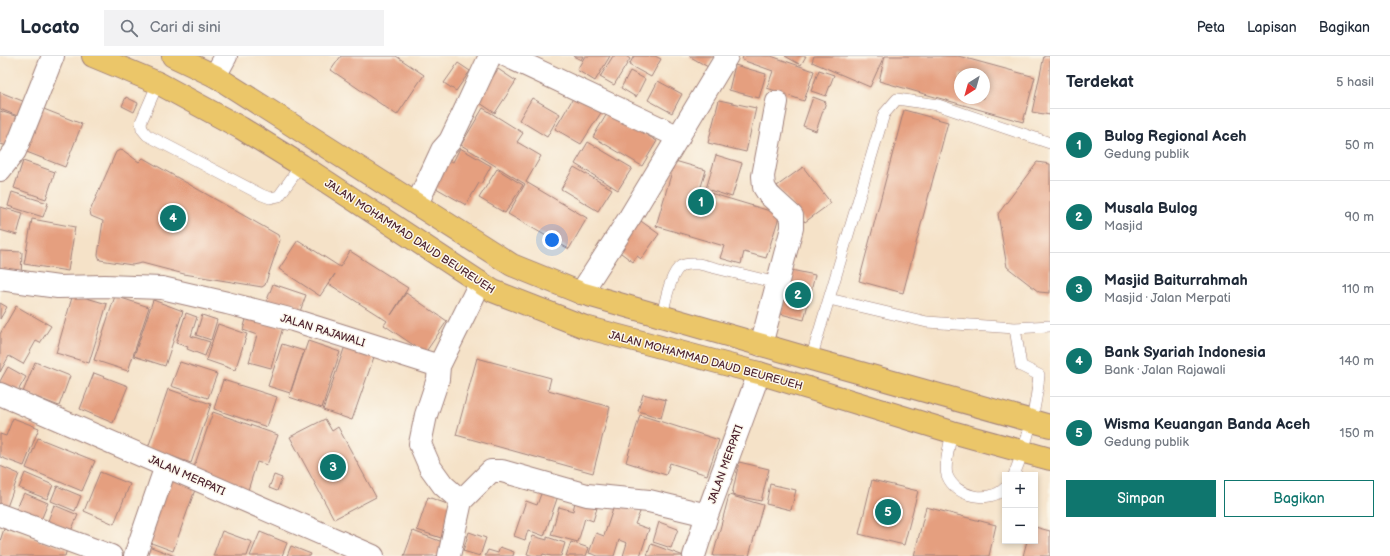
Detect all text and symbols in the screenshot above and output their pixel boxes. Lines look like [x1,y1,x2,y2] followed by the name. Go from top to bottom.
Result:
[104,10,384,46] search box
[20,16,80,39] text: Locato
[118,17,140,39] icon: search
[150,18,221,37] text: Cari di sini
[1197,19,1225,36] text: Peta
[1247,19,1297,36] text: Lapisan
[1319,19,1370,36] text: Bagikan
[954,68,990,104] north arrow
[1066,72,1134,92] text: Terdekat
[1336,74,1374,90] text: 5 hasil
[1104,127,1246,146] text: Bulog Regional Aceh
[1076,137,1082,153] text: 1
[1345,137,1374,153] text: 50 m
[1104,146,1189,162] text: Gedung publik
[322,176,497,296] street label: JALAN MOHAMMAD DAUD BEUREUEH
[688,187,714,217] pin: 1
[1104,199,1198,218] text: Musala Bulog
[160,203,186,233] pin: 4
[1075,209,1083,225] text: 2
[1345,209,1374,225] text: 90 m
[1104,218,1143,234] text: Masjid
[542,230,562,250] your location
[1104,271,1248,290] text: Masjid Baiturrahmah
[785,280,811,310] pin: 2
[1075,281,1083,297] text: 3
[1342,281,1374,297] text: 110 m
[1104,290,1231,306] text: Masjid · Jalan Merpati
[279,311,367,350] street label: JALAN RAJAWALI
[608,328,804,393] street label: JALAN MOHAMMAD DAUD BEUREUEH
[1104,343,1266,362] text: Bank Syariah Indonesia
[1075,353,1083,369] text: 4
[1339,353,1374,369] text: 140 m
[1104,362,1226,378] text: Bank · Jalan Rajawali
[1104,415,1310,434] text: Wisma Keuangan Banda Aceh
[705,423,746,505] street label: JALAN MERPATI
[1075,425,1083,441] text: 5
[1340,425,1374,441] text: 150 m
[1104,434,1189,450] text: Gedung publik
[320,452,346,482] pin: 3
[146,453,228,498] street label: JALAN MERPATI
[1002,472,1038,544] map controls
[1002,472,1038,508] button: +
[1066,480,1216,517] button: Simpan
[1224,480,1374,517] button: Bagikan
[875,497,901,527] pin: 5
[1002,508,1038,544] button: −

